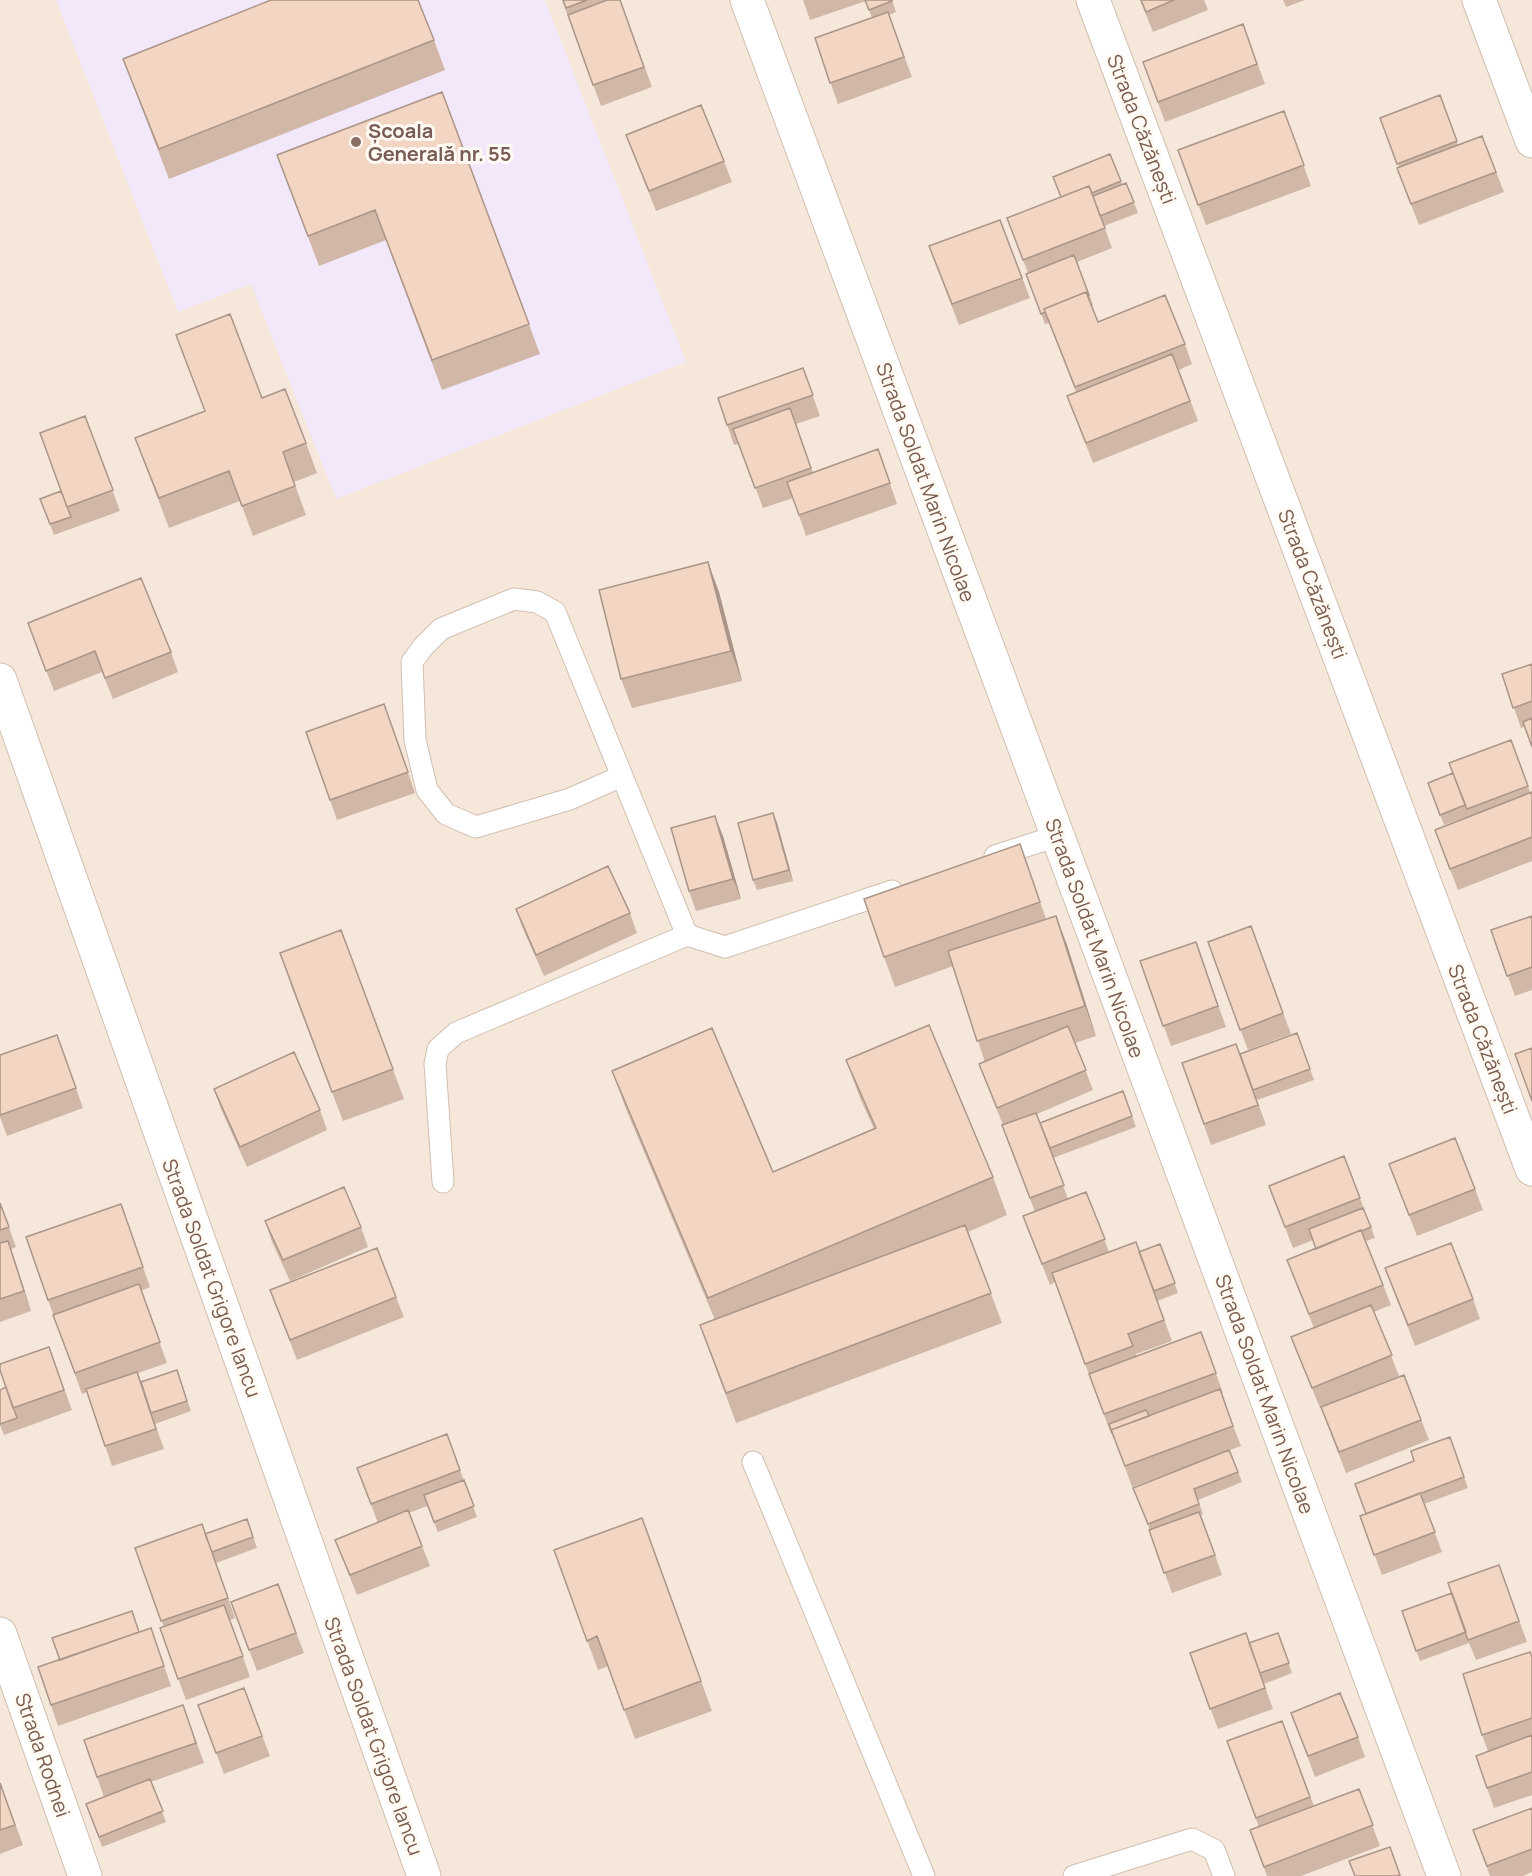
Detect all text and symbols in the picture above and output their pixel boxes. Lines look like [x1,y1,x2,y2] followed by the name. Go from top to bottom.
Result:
[1101,50,1183,208] street label: Strada Căzănești
[368,117,512,167] place label: Școala Generală nr. 55
[349,135,363,149] marker: Școala Generală nr. 55
[870,358,982,606] street label: Strada Soldat Marin Nicolae
[1272,505,1354,663] street label: Strada Căzănești
[1039,814,1151,1062] street label: Strada Soldat Marin Nicolae
[1442,960,1524,1118] street label: Strada Căzănești
[156,1155,268,1401] street label: Strada Soldat Grigore Iancu
[1209,1270,1321,1518] street label: Strada Soldat Marin Nicolae
[318,1613,430,1859] street label: Strada Soldat Grigore Iancu
[9,1689,77,1821] street label: Strada Rodnei

